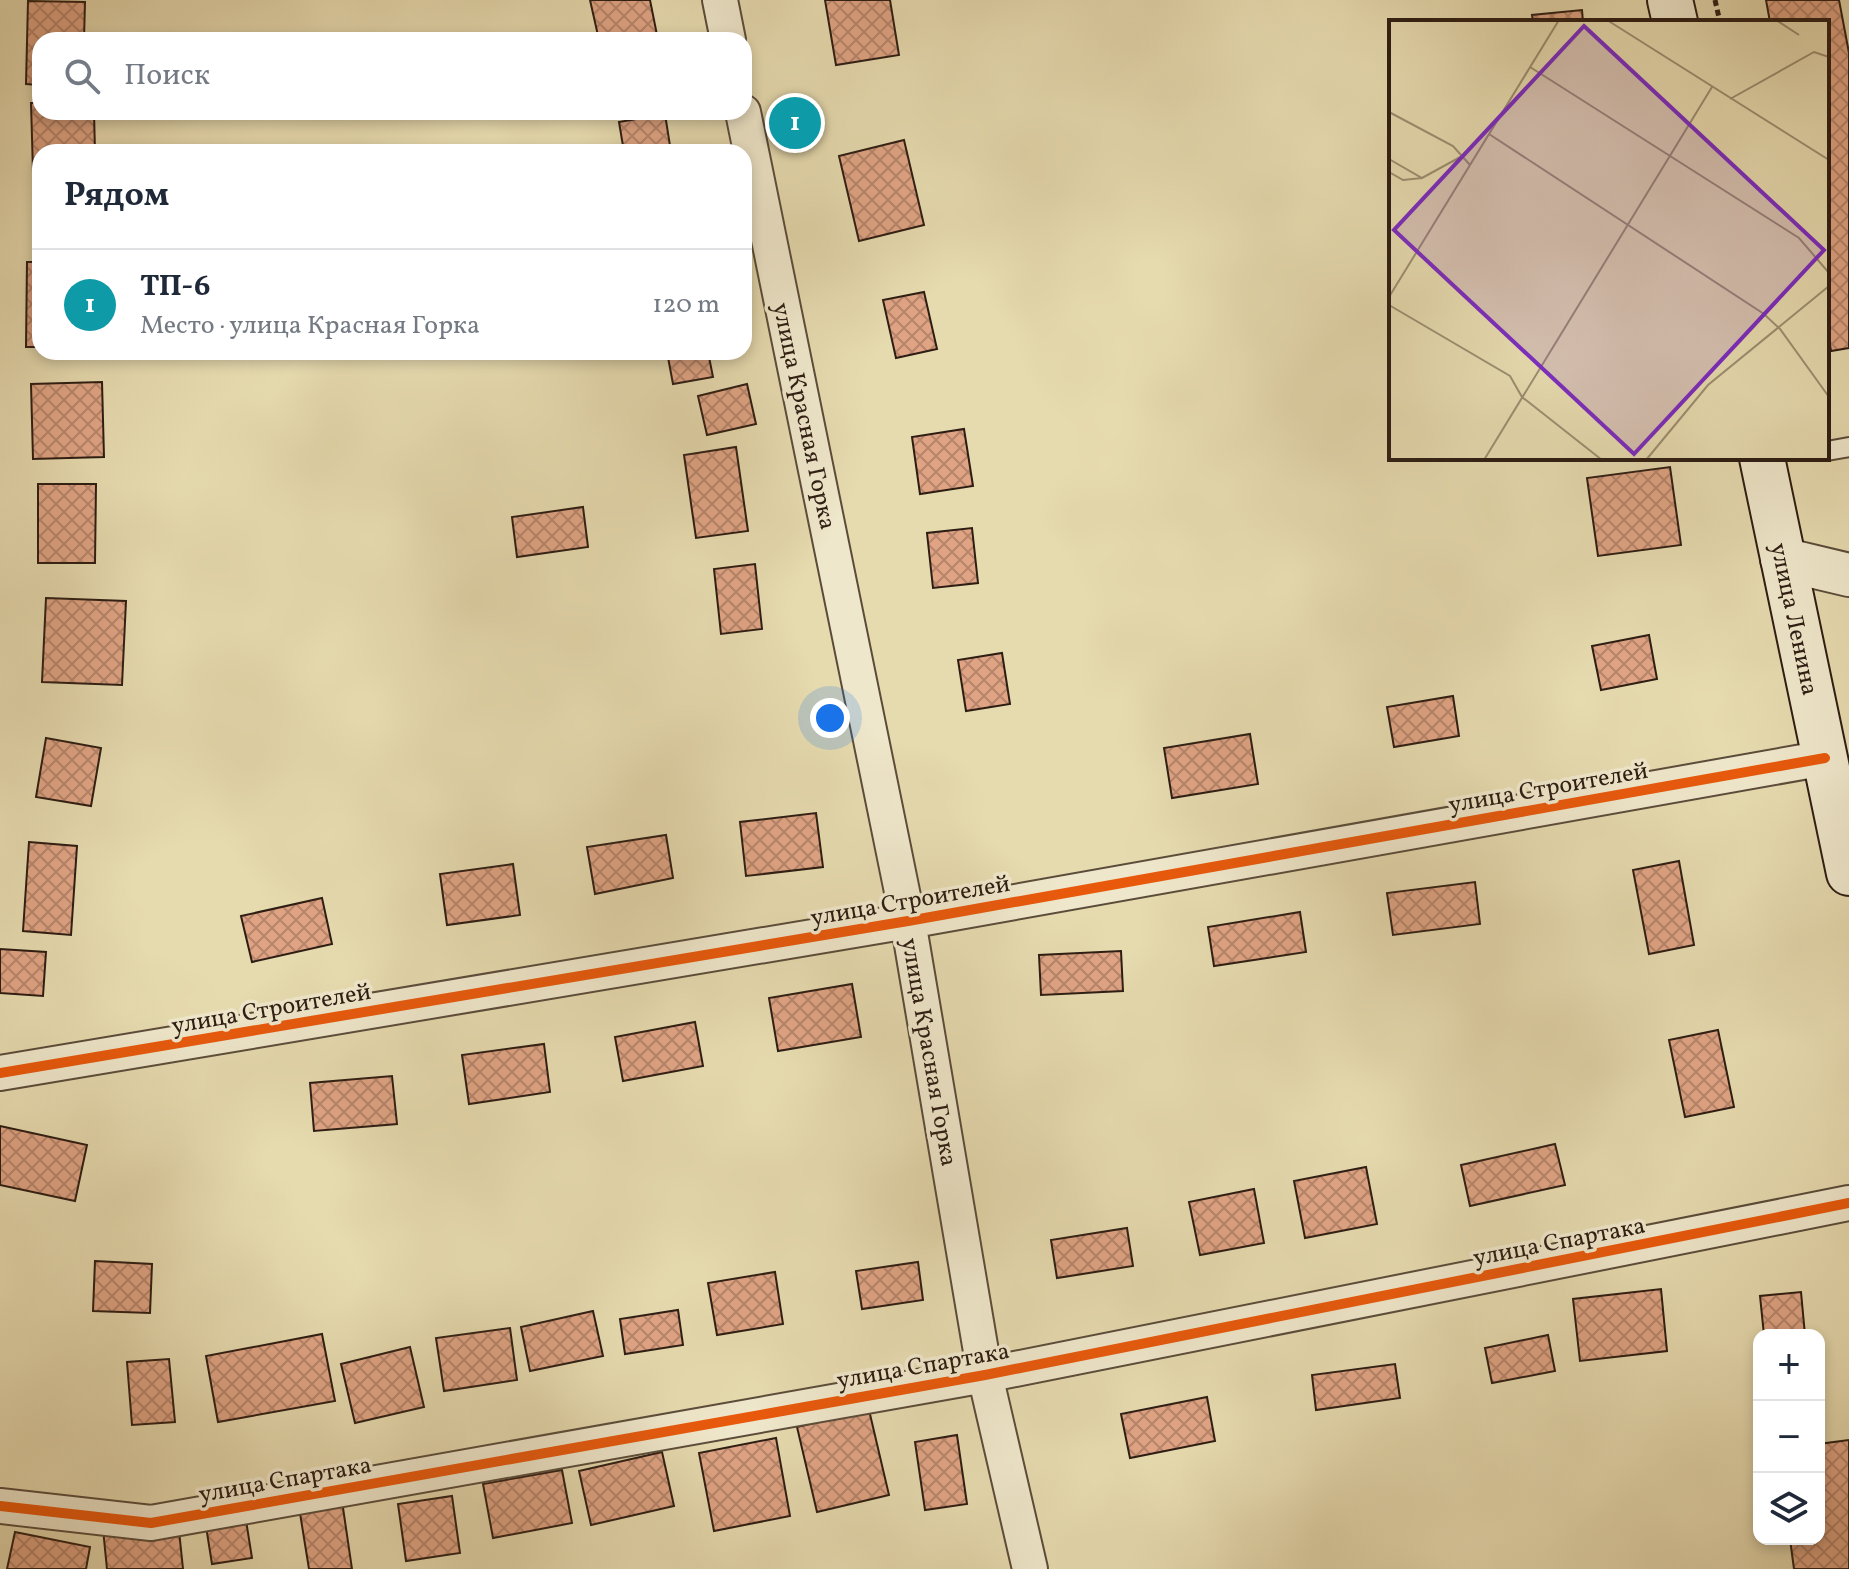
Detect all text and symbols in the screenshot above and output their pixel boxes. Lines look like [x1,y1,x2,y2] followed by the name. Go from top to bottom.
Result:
[1389,20,1829,460] inset map
[32,32,752,120] search box
[60,54,104,98] icon: search
[124,55,210,97] text: Поиск
[769,93,821,153] pin: 1
[64,173,169,220] text: Рядом
[140,266,211,308] text: ТП-6
[85,287,95,323] text: 1
[652,287,720,323] text: 120 m
[762,300,844,533] street label: улица Красная Горка
[140,308,480,344] text: Место · улица Красная Горка
[1760,540,1826,699] street label: улица Ленина
[810,698,850,738] your location
[1446,755,1651,823] street label: улица Строителей
[808,868,1013,936] street label: улица Строителей
[891,936,965,1169] street label: улица Красная Горка
[169,976,374,1044] street label: улица Строителей
[1470,1210,1648,1276] street label: улица Спартака
[1753,1329,1825,1545] map controls
[1753,1329,1825,1401] button: +
[834,1335,1012,1399] street label: улица Спартака
[1753,1401,1825,1473] button: −
[196,1449,374,1513] street label: улица Спартака
[1753,1473,1825,1545] button: layers

